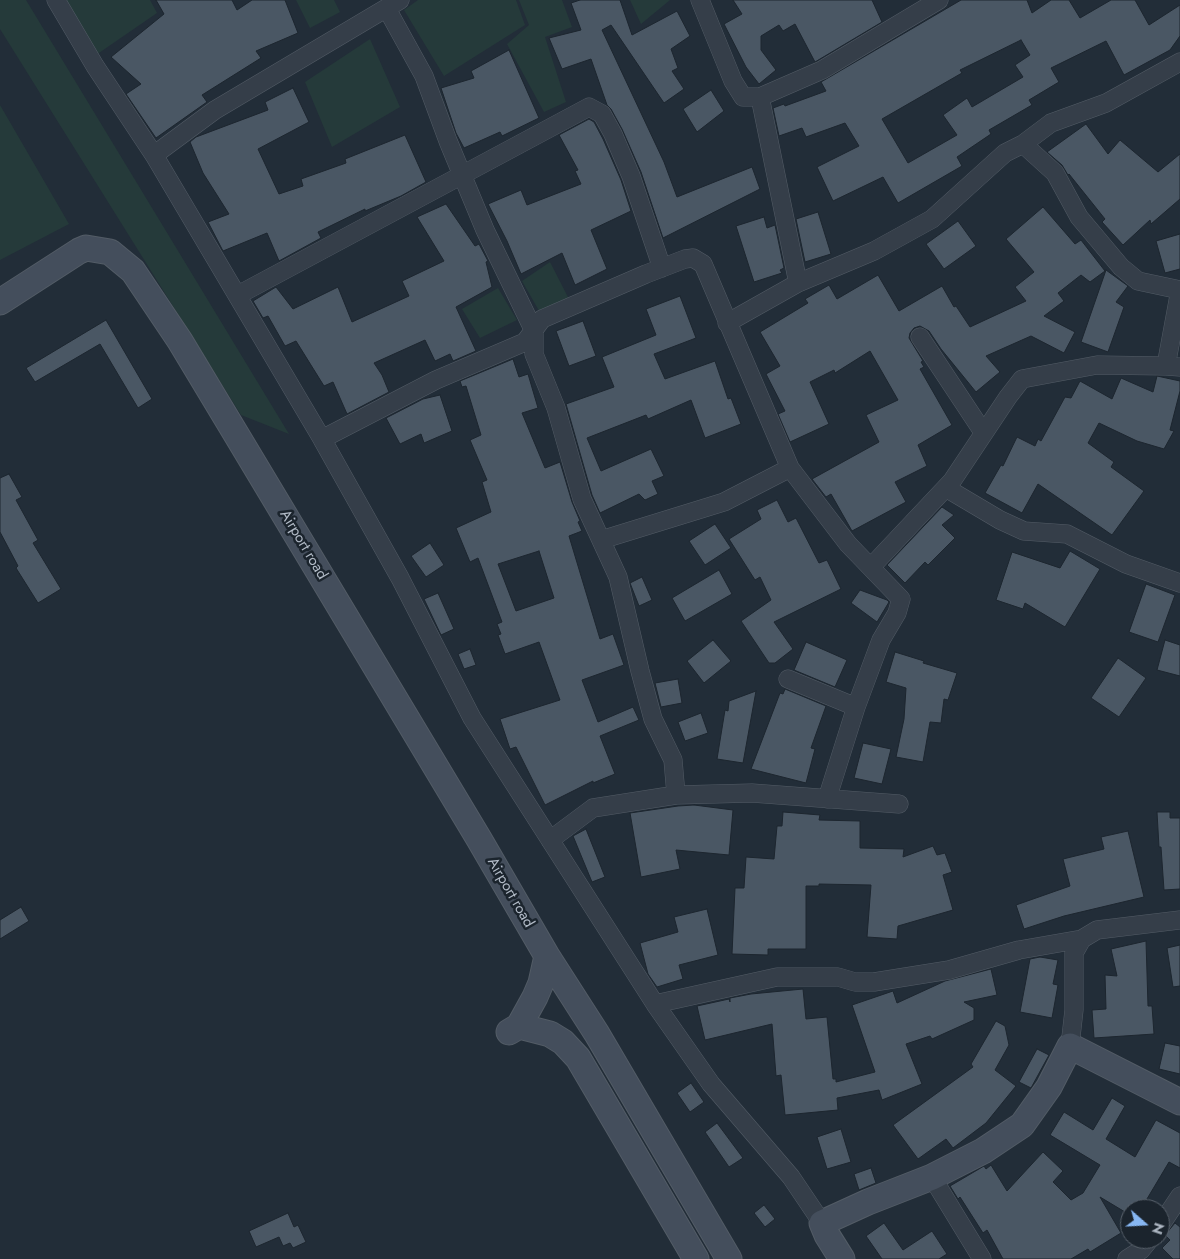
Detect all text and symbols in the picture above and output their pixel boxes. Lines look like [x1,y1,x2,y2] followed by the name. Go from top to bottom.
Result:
[275,507,331,583] street label: Airport road
[483,855,537,931] street label: Airport road
[1120,1199,1170,1249] north arrow
[1147,1220,1170,1237] text: N

